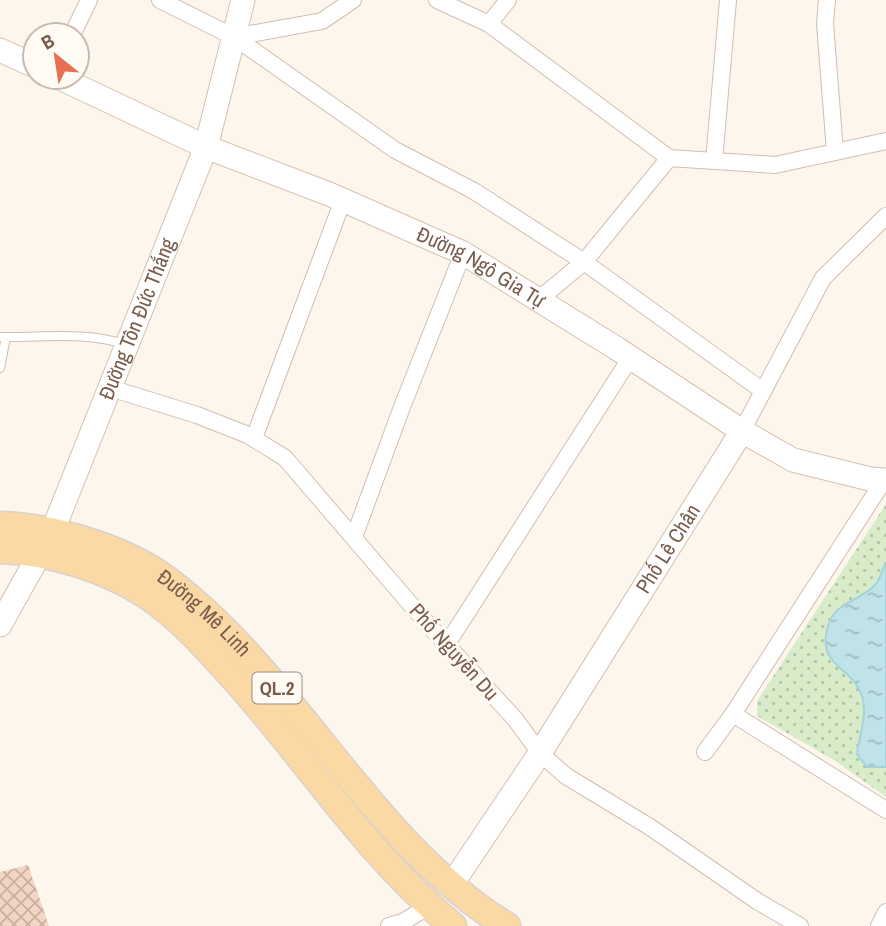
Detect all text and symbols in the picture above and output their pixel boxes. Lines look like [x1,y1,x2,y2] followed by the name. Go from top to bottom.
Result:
[21,21,91,91] north arrow
[36,27,59,55] text: B
[412,219,552,315] street label: Đường Ngô Gia Tự
[91,233,182,404] street label: Đường Tôn Đức Thắng
[629,498,707,599] street label: Phố Lê Chân
[152,562,258,663] street label: Đường Mê Linh
[403,597,506,707] street label: Phố Nguyễn Du
[252,673,302,704] road number: QL.2

